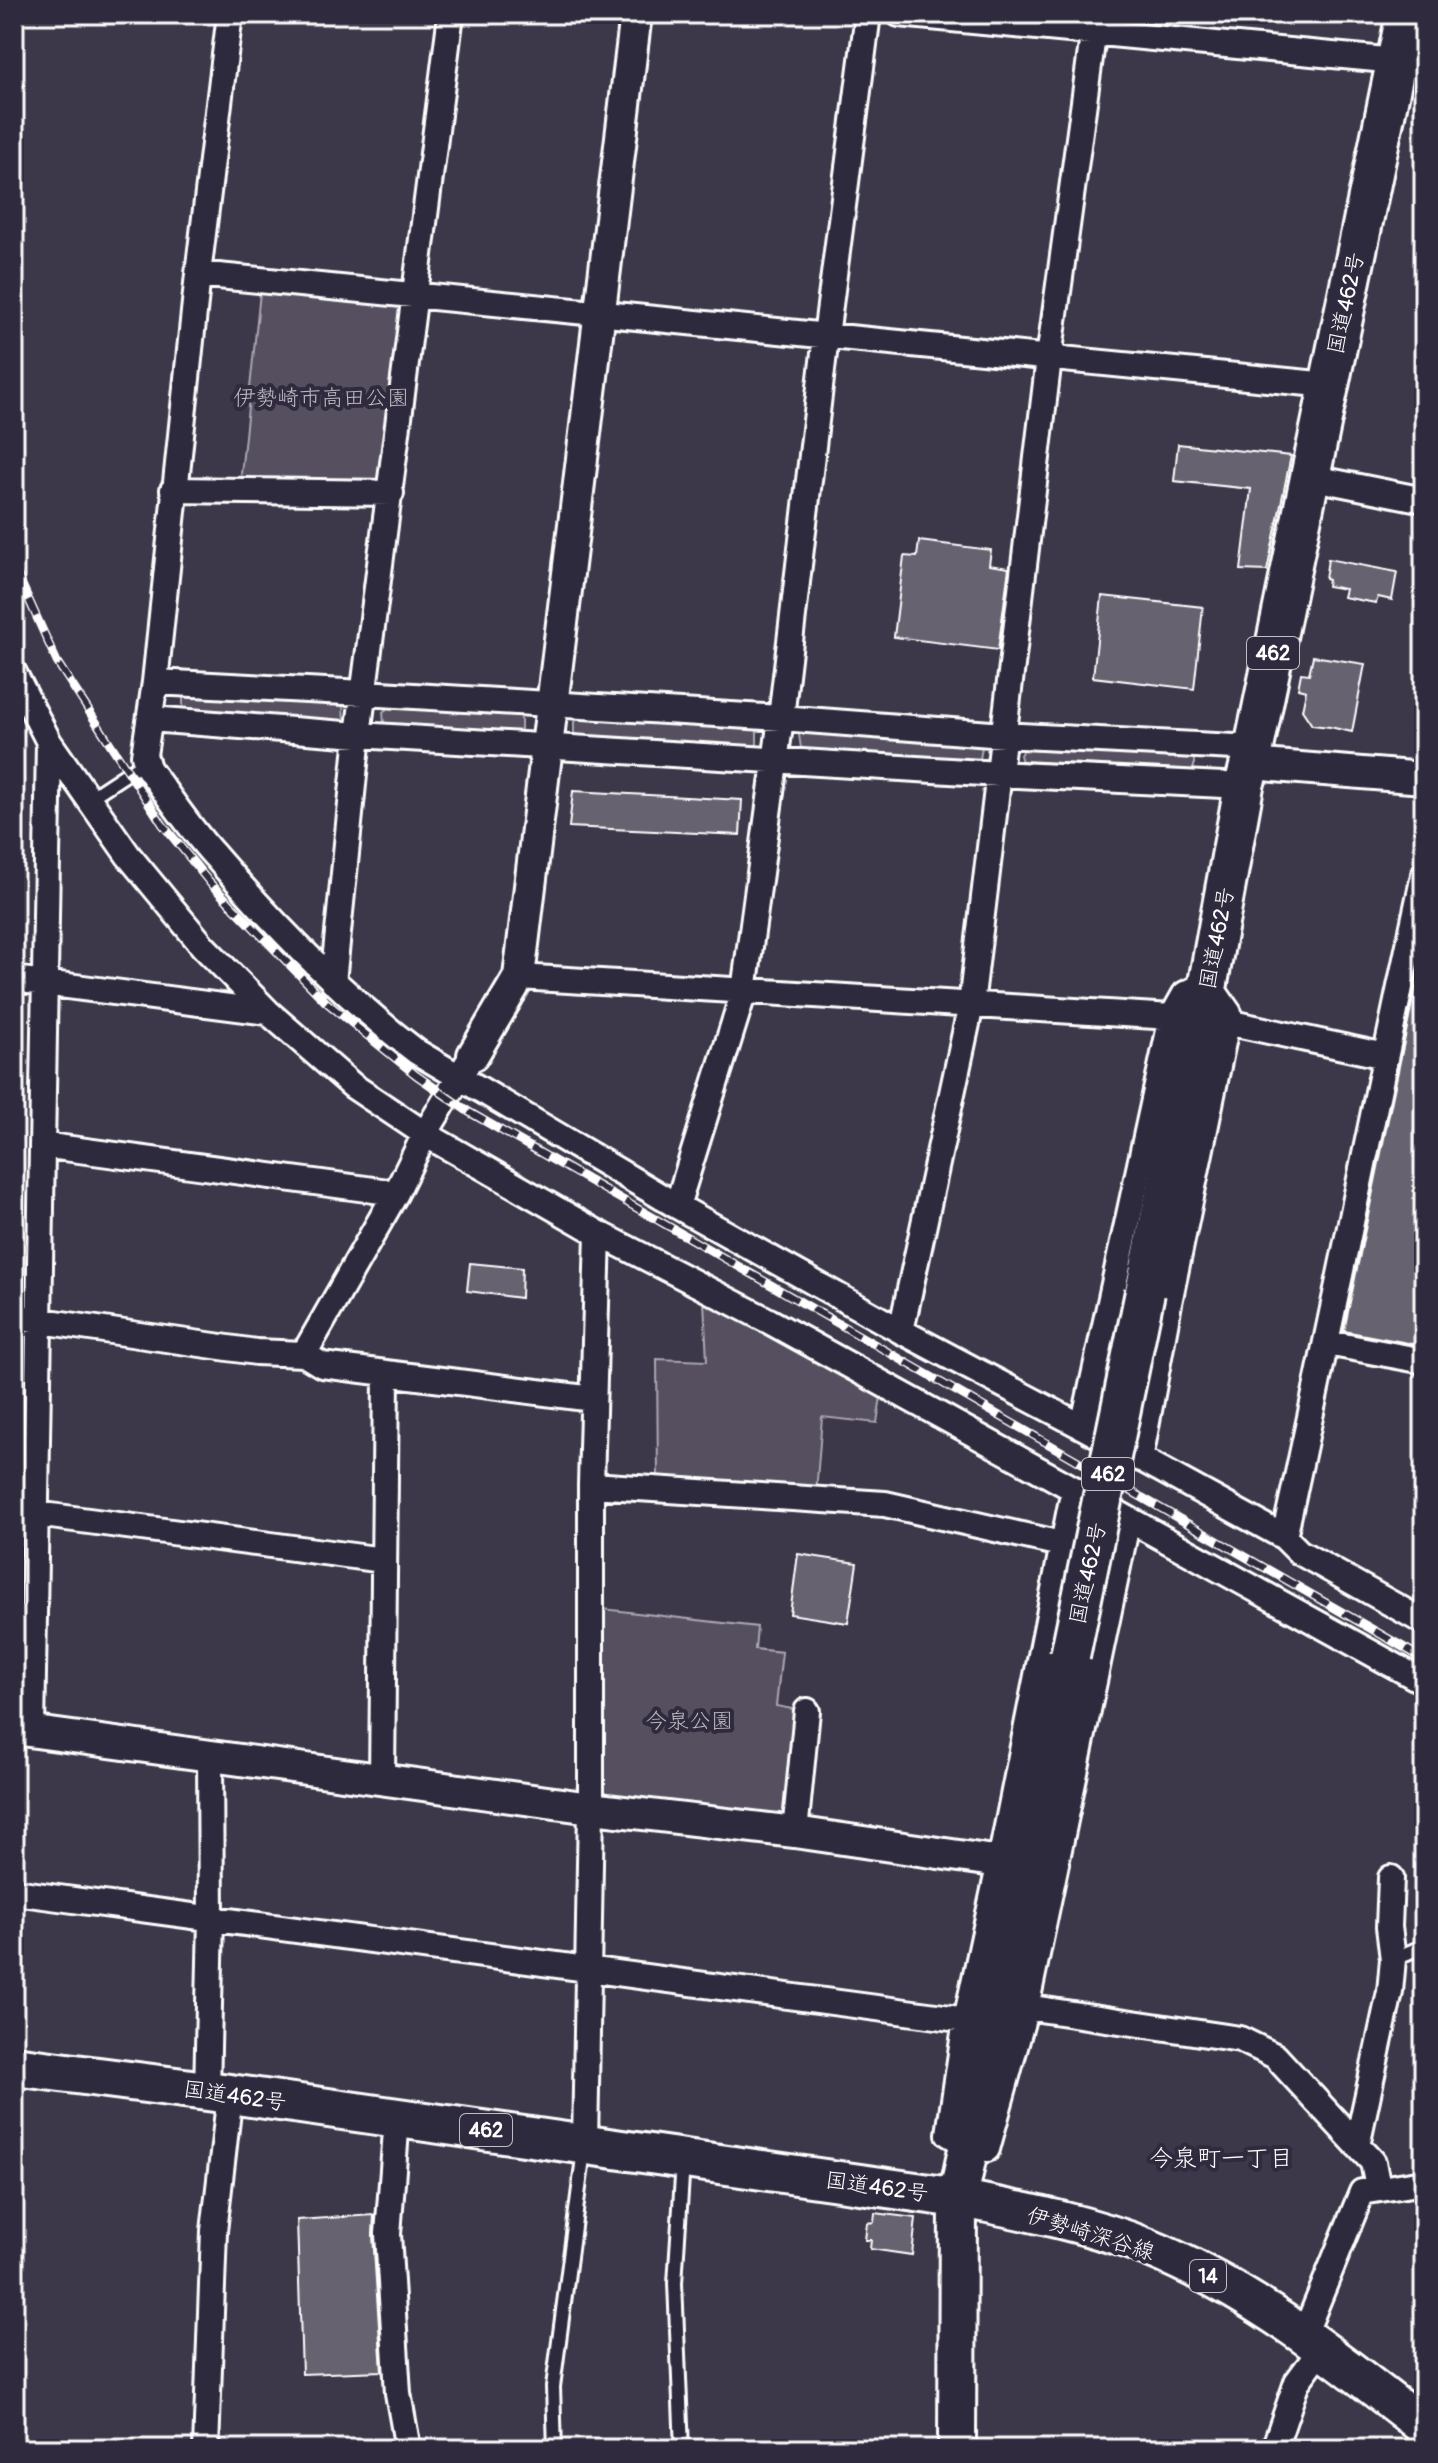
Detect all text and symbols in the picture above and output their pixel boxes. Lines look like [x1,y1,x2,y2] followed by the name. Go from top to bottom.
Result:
[1321,249,1370,357] street label: 国道462号
[233,384,409,412] park label: 伊勢崎市高田公園
[1247,637,1299,669] road number: 462
[1193,885,1241,992] street label: 国道462号
[1082,1458,1134,1490] road number: 462
[1063,1519,1112,1627] street label: 国道462号
[645,1707,733,1735] park label: 今泉公園
[181,2075,288,2117] street label: 国道462号
[460,2114,512,2146] road number: 462
[1149,2144,1293,2173] district label: 今泉町一丁目
[823,2166,930,2208] street label: 国道462号
[1023,2201,1158,2267] street label: 伊勢崎深谷線
[1190,2260,1226,2292] road number: 14

